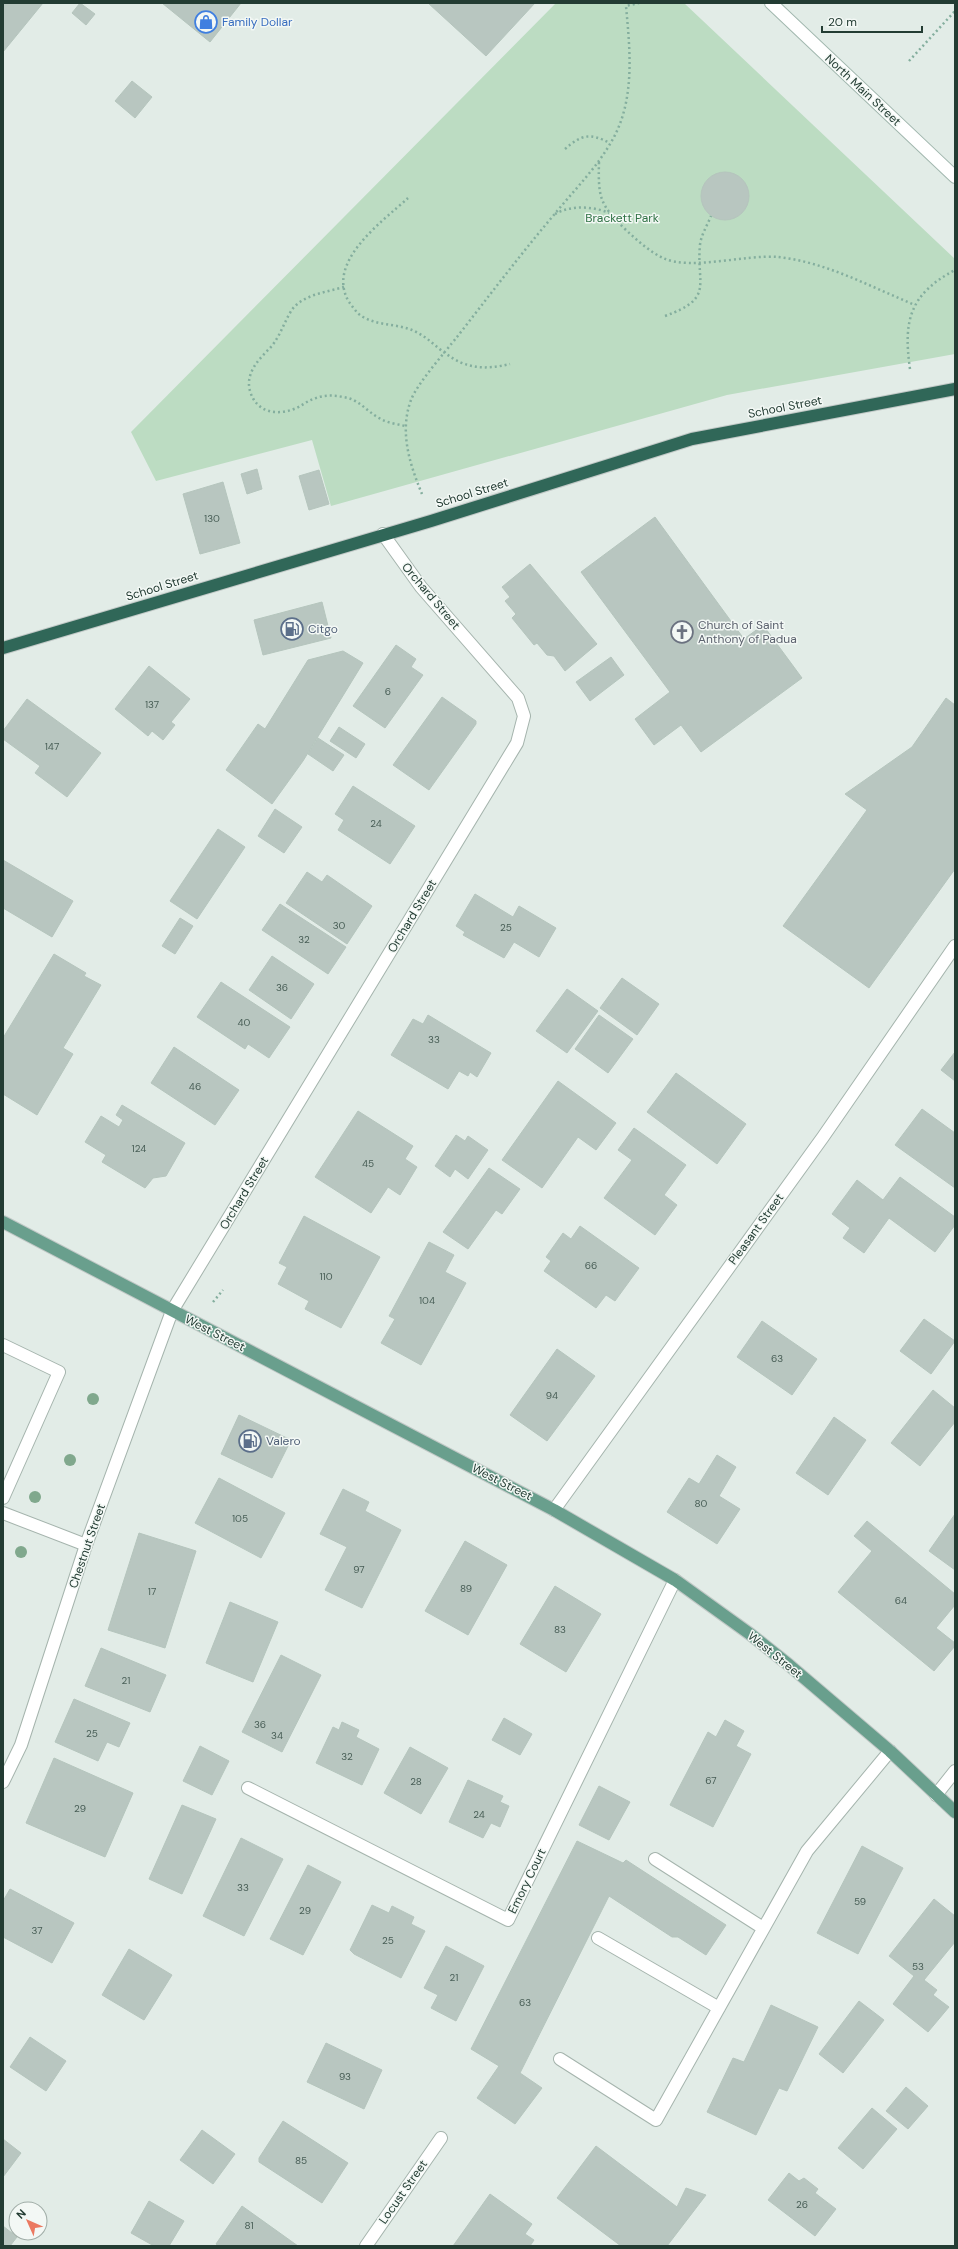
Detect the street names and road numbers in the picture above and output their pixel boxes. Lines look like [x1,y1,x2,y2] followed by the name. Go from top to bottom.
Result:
[822,51,905,130] street label: North Main Street
[747,392,824,422] street label: School Street
[434,474,510,512] street label: School Street
[398,559,464,633] street label: Orchard Street
[124,567,200,605] street label: School Street
[384,876,440,956] street label: Orchard Street
[216,1153,272,1233] street label: Orchard Street
[725,1190,787,1268] street label: Pleasant Street
[182,1311,248,1355] street label: West Street
[469,1460,535,1504] street label: West Street
[65,1501,109,1590] street label: Chestnut Street
[745,1628,806,1682] street label: West Street
[504,1845,550,1916] street label: Emory Court
[375,2157,431,2227] street label: Locust Street

